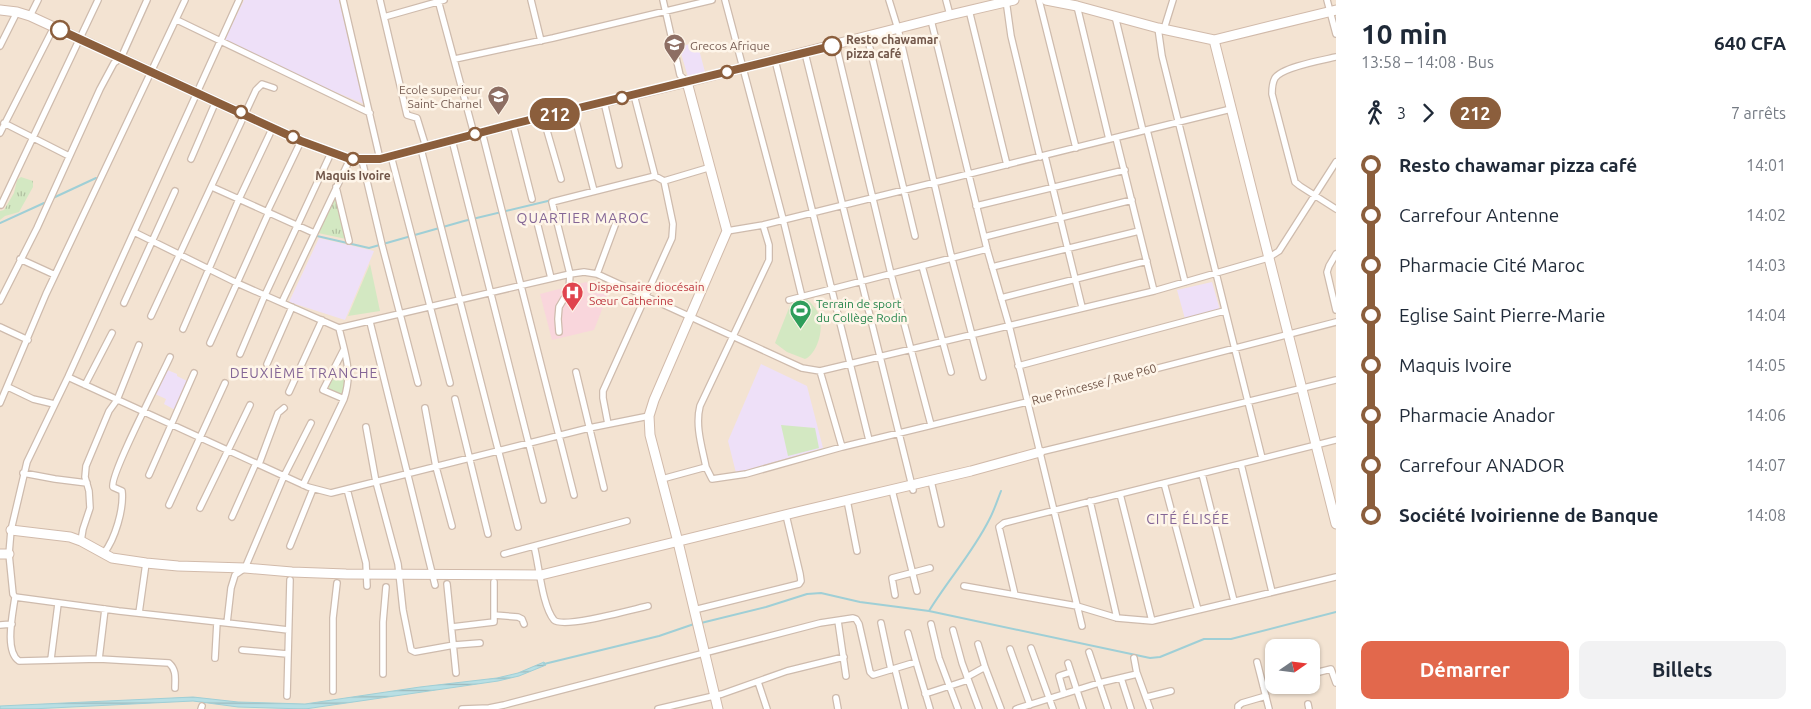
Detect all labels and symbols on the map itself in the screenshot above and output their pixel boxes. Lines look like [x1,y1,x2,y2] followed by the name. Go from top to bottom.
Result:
[50,20,70,40] unlabelled marker
[662,33,686,64] school or university icon: Grecos Afrique
[846,33,938,60] place label: Resto chawamar pizza café
[822,36,842,56] marker: Resto chawamar pizza café
[690,39,770,52] place label: Grecos Afrique
[720,65,734,79] unlabelled marker
[399,83,482,110] place label: Ecole superieur Saint- Charnel
[486,84,510,115] school or university icon: Ecole superieur Saint- Charnel
[615,91,629,105] unlabelled marker
[526,98,584,130] line badge: 212
[234,105,248,119] unlabelled marker
[468,127,482,141] unlabelled marker
[286,130,300,144] unlabelled marker
[346,152,360,166] marker: Maquis Ivoire
[315,169,391,182] place label: Maquis Ivoire
[517,210,649,226] district label: QUARTIER MAROC
[589,280,705,307] place label: Dispensaire diocésain Sœur Catherine
[561,281,585,312] hospital icon: Dispensaire diocésain Sœur Catherine
[816,297,907,324] place label: Terrain de sport du Collège Rodin
[788,298,812,329] sports icon: Terrain de sport du Collège Rodin
[1030,361,1158,407] street label: Rue Princesse / Rue P60
[230,364,378,381] district label: DEUXIÈME TRANCHE
[1146,510,1230,527] district label: CITÉ ÉLISÉE
[1265,639,1320,694] north arrow

